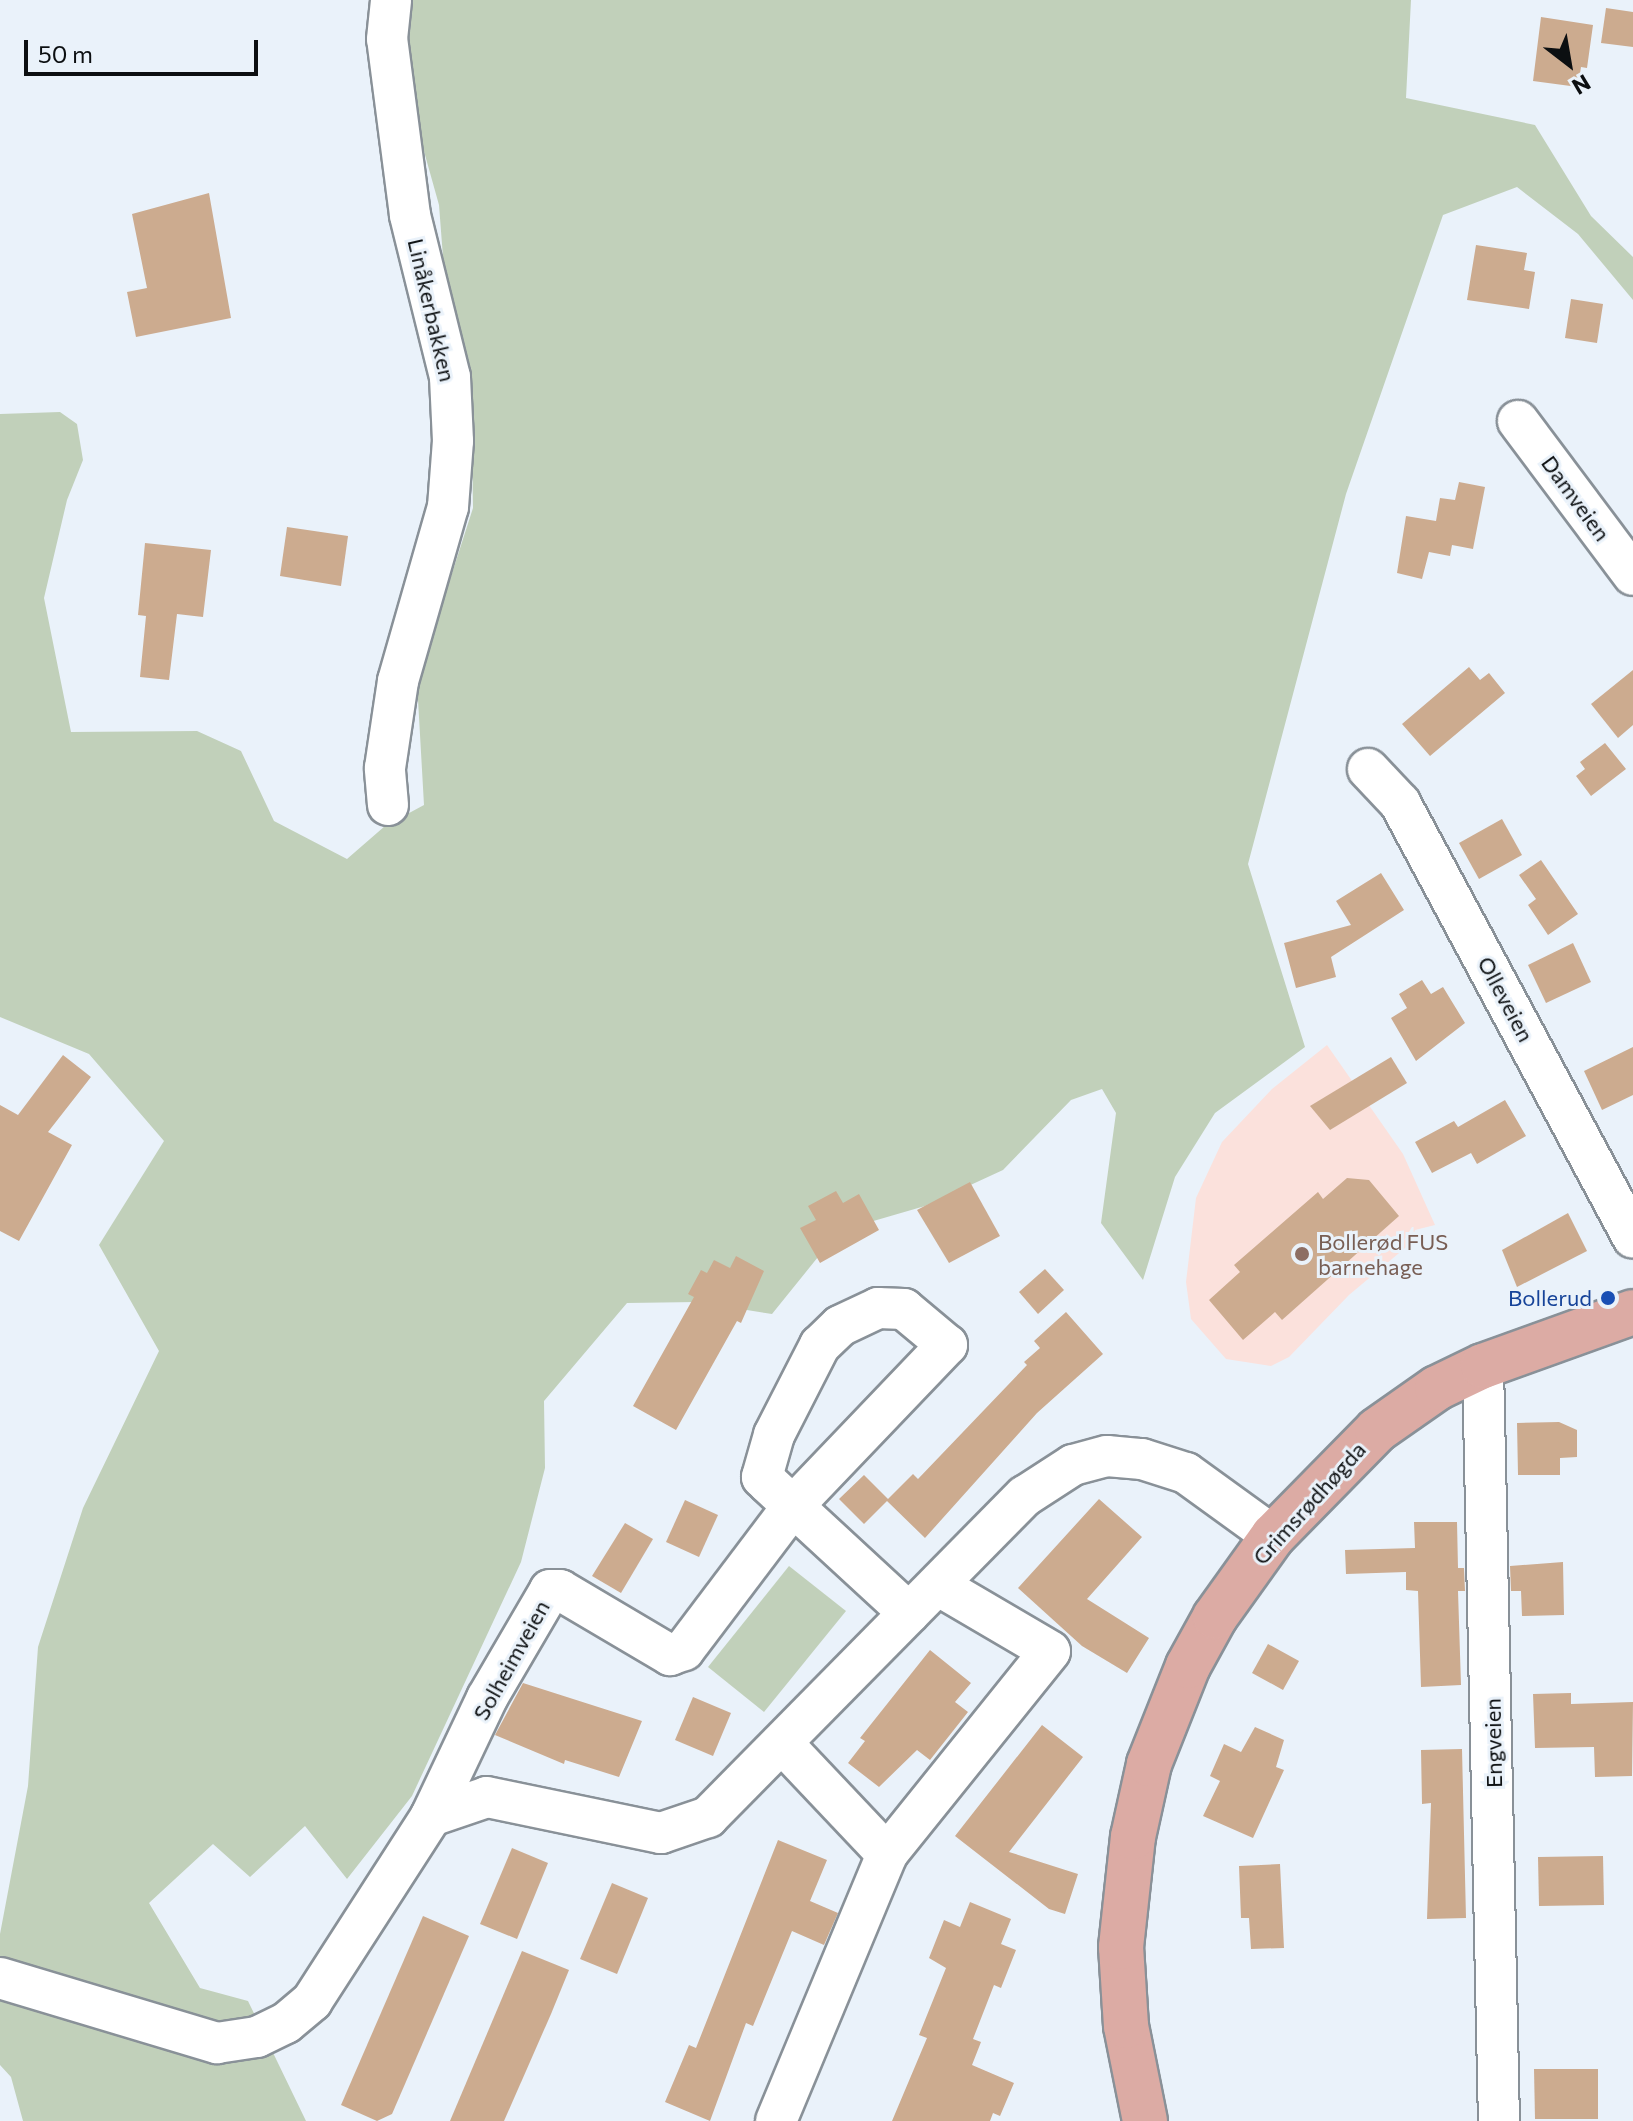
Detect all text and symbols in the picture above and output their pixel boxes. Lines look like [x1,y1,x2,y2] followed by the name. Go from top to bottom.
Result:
[28,24,262,74] scale bar
[1529,24,1609,104] north arrow
[38,39,93,68] text: 50 m
[1568,69,1596,101] text: N
[403,236,461,384] street label: Linåkerbakken
[1536,450,1616,546] street label: Damveien
[1473,952,1539,1046] street label: Olleveien
[1318,1228,1448,1280] place label: Bollerød FUS barnehage
[1293,1245,1311,1263] marker: Bollerød FUS barnehage
[1508,1285,1592,1311] place label: Bollerud
[1599,1289,1617,1307] marker: Bollerud
[1247,1436,1371,1570] street label: Grimsrødhøgda
[467,1596,555,1724] street label: Solheimveien
[1479,1698,1507,1788] street label: Engveien

